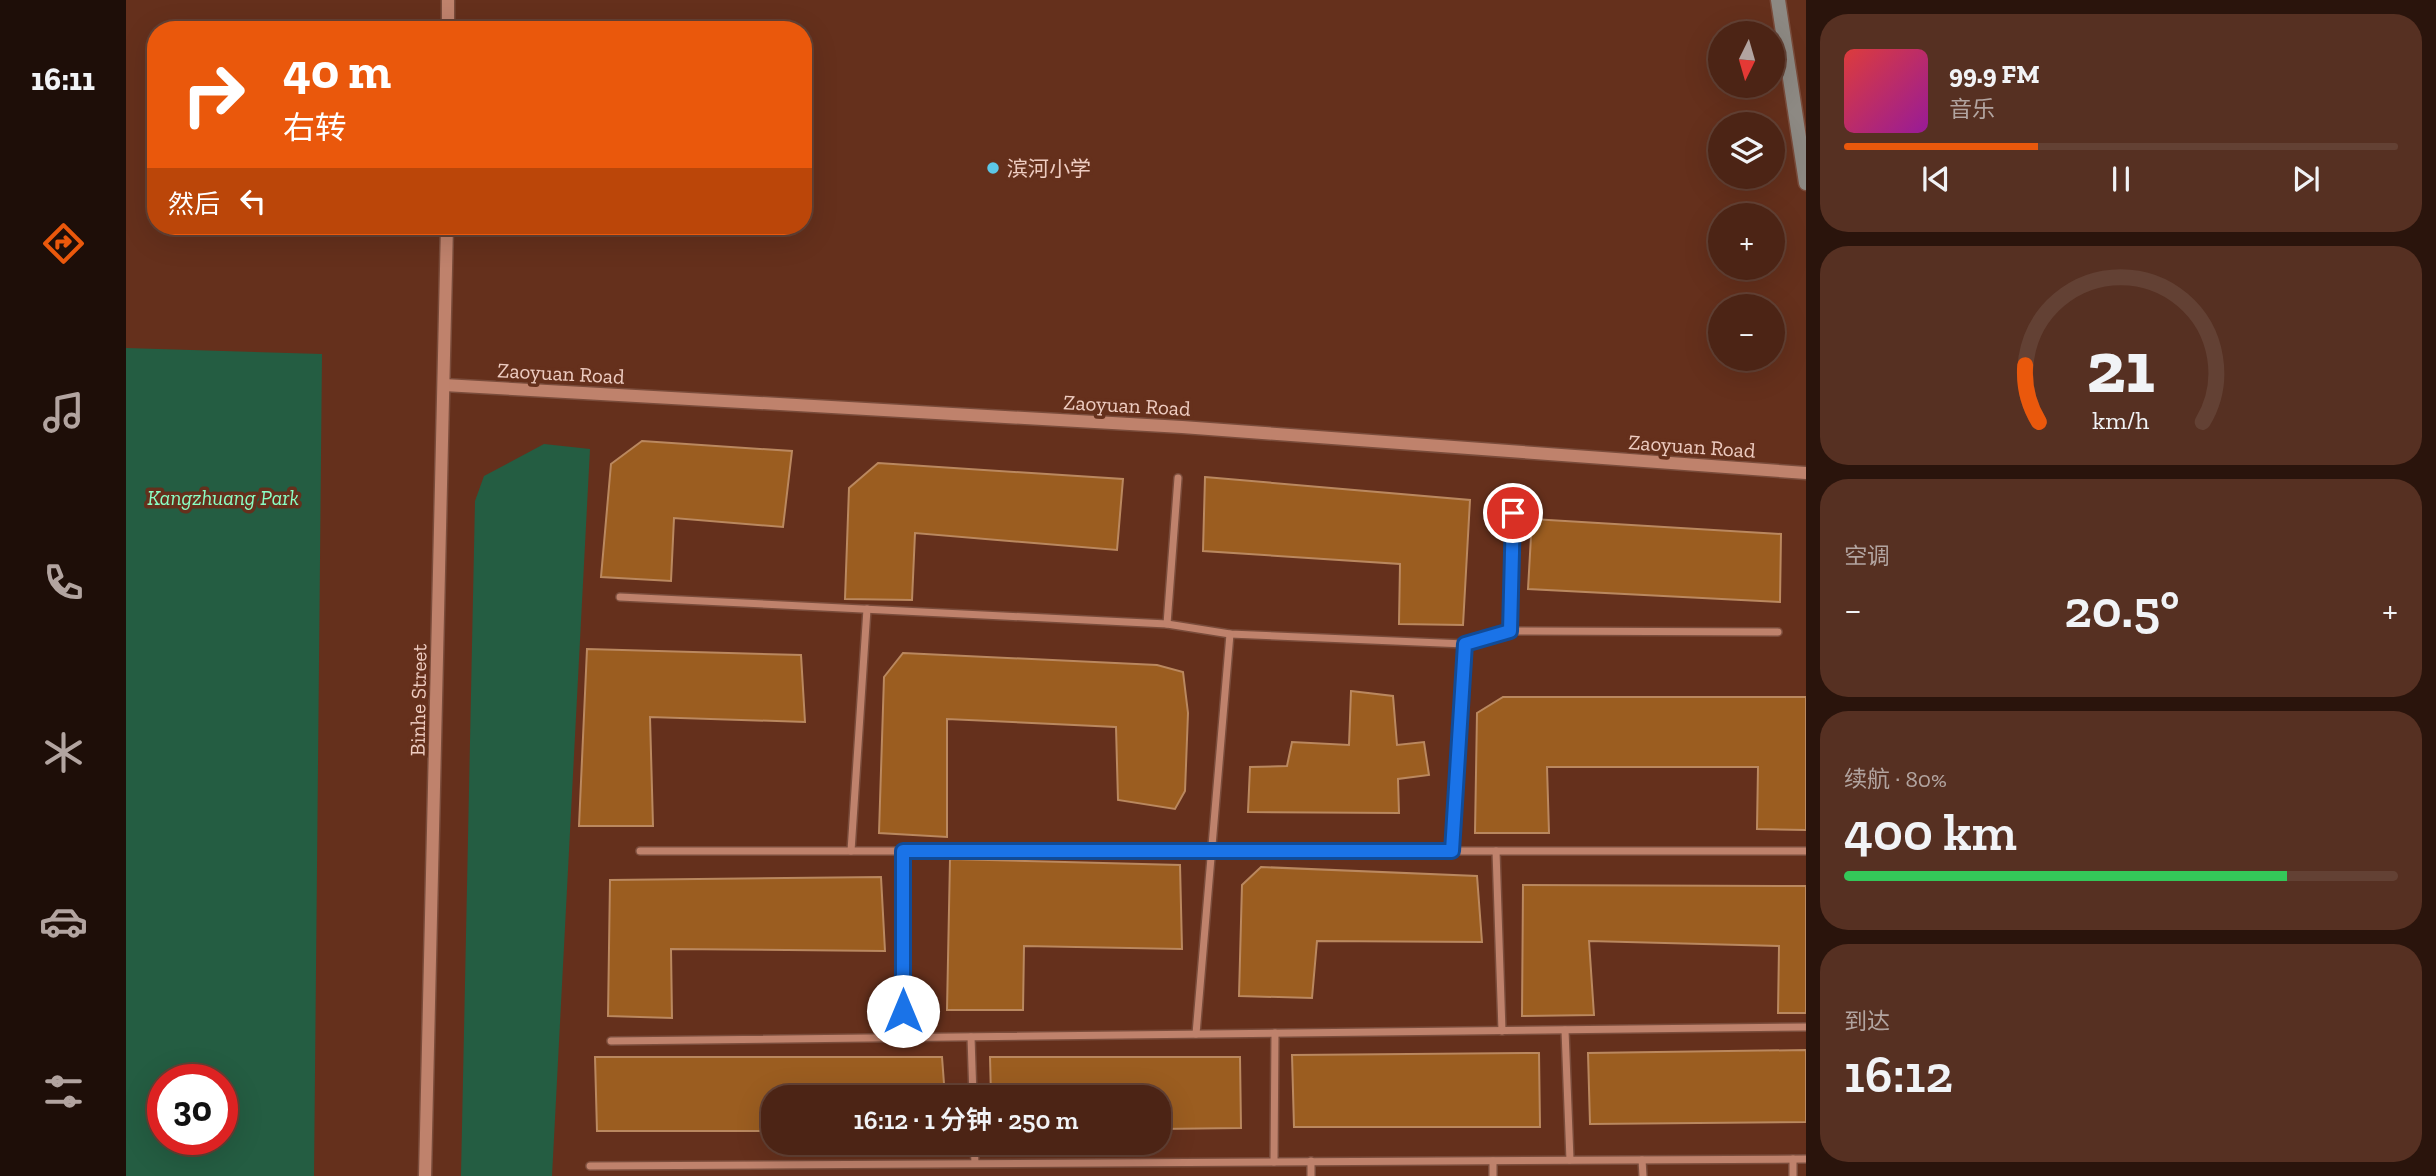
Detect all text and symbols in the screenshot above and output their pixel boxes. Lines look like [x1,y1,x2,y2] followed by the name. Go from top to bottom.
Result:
[1708,21,1785,98] north arrow
[1708,21,1785,371] map controls
[283,42,391,101] text: 40 m
[168,49,259,140] icon: right
[1949,58,2040,90] text: 99.9 FM
[31,60,95,98] text: 16:11
[1949,95,1995,123] text: 音乐
[283,109,347,147] text: 右转
[1708,112,1785,189] button: layers
[1007,156,1091,181] place label: 滨河小学
[985,160,1001,176] marker: 滨河小学
[1917,160,1955,198] icon: previous
[2102,160,2140,198] icon: pause
[2287,160,2325,198] icon: next
[234,182,272,220] icon: left
[168,188,220,220] text: 然后
[1708,203,1785,280] button: +
[39,219,88,268] icon: directions
[1708,294,1785,371] button: −
[2087,323,2155,411] text: 21
[497,357,626,389] street label: Zaoyuan Road
[39,388,88,437] icon: music
[1063,389,1192,421] street label: Zaoyuan Road
[2092,404,2150,434] text: km/h
[1628,429,1757,463] street label: Zaoyuan Road
[1483,483,1543,543] pin
[147,485,299,510] park label: Kangzhuang Park
[1494,494,1532,532] icon: arrive
[1844,542,1890,570] text: 空调
[39,558,88,607] icon: phone
[2064,578,2180,640] text: 20.5°
[1844,587,1862,633] text: −
[2382,587,2398,633] text: +
[405,643,431,756] street label: Binhe Street
[39,728,88,777] icon: climate
[1844,765,1947,793] text: 续航 · 80%
[1844,801,2017,863] text: 400 km
[39,897,88,946] icon: car
[866,974,940,1048] position arrow
[1844,1007,1890,1035] text: 到达
[1844,1043,1953,1105] text: 16:12
[147,1064,238,1155] speed limit sign: 30
[39,1067,88,1116] icon: filters
[854,1104,1078,1136] text: 16:12 · 1 分钟 · 250 m

